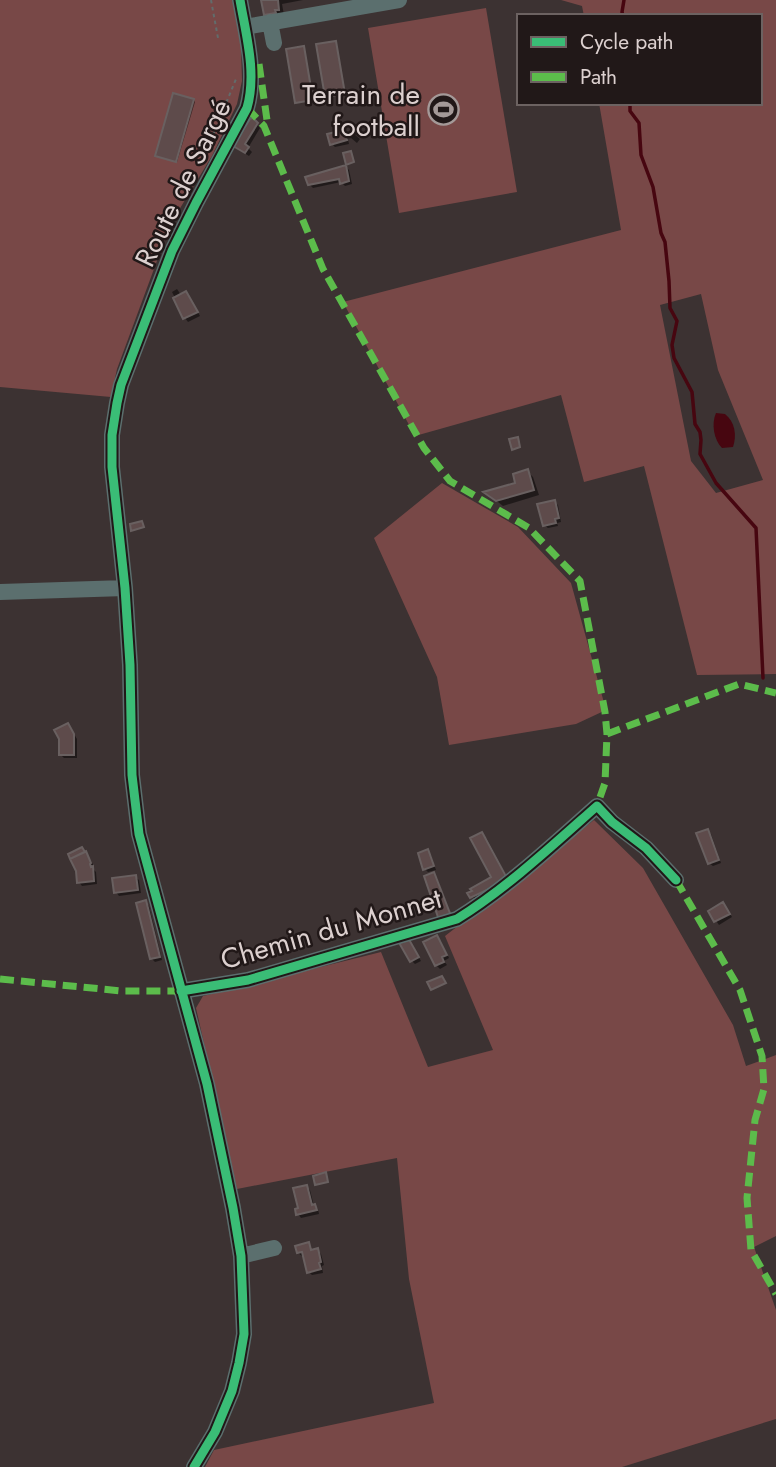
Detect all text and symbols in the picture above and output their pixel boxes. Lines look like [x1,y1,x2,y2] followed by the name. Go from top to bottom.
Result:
[517,14,762,105] legend
[580,27,673,57] text: Cycle path
[580,62,617,92] text: Path
[302,74,420,147] place label: Terrain de football
[125,92,241,274] street label: Route de Sargé
[426,93,460,127] sports icon: Terrain de football
[216,878,447,980] street label: Chemin du Monnet

